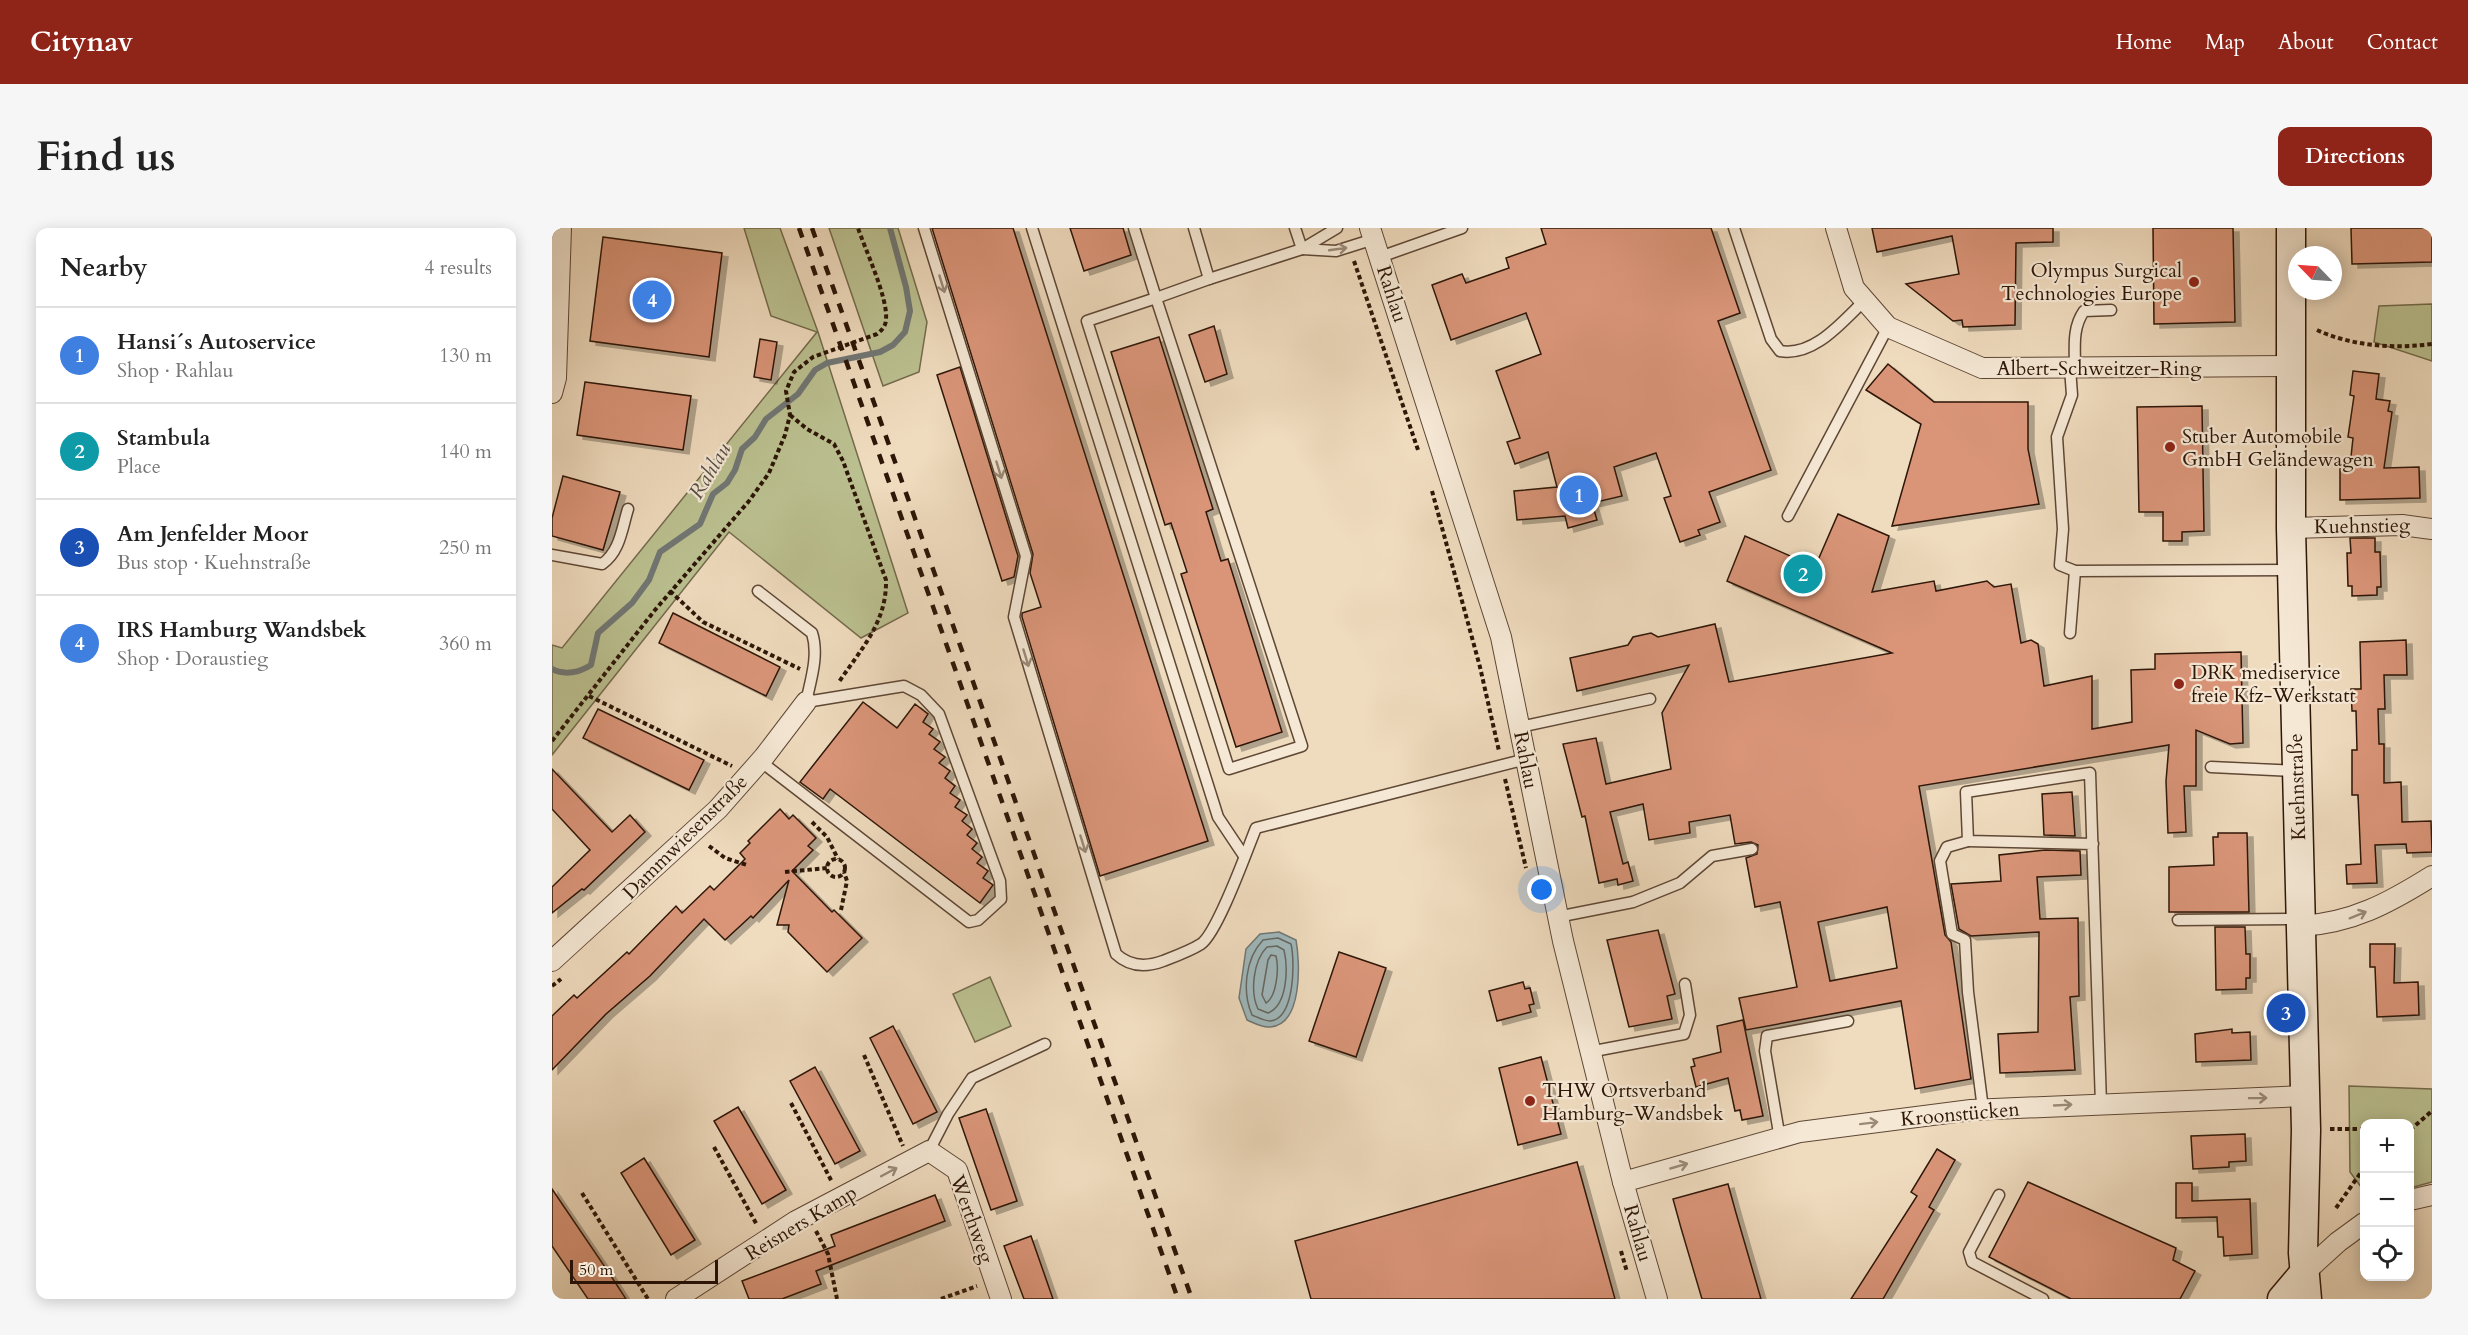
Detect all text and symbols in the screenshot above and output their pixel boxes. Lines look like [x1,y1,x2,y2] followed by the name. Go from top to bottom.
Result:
[30,23,133,61] text: Citynav
[2116,28,2172,57] text: Home
[2205,28,2245,57] text: Map
[2278,28,2334,57] text: About
[2367,28,2438,57] text: Contact
[2278,127,2432,186] button: Directions
[36,128,176,185] text: Find us
[1328,243,1348,254] one-way arrow
[2288,246,2342,300] north arrow
[60,250,148,285] text: Nearby
[424,254,492,281] text: 4 results
[2001,257,2182,307] place label: Olympus Surgical Technologies Europe
[1370,262,1414,326] street label: Rahlau
[937,274,948,293] one-way arrow
[2187,275,2201,289] marker: Olympus Surgical Technologies Europe
[632,278,672,322] pin: 4
[117,327,316,357] text: Hansi´s Autoservice
[74,342,85,369] text: 1
[439,342,492,369] text: 130 m
[1996,355,2202,382] street label: Albert-Schweitzer-Ring
[117,357,233,384] text: Shop · Rahlau
[117,423,210,453] text: Stambula
[2182,423,2374,473] place label: Stuber Automobile GmbH Geländewagen
[682,437,738,505] water label: Rahlau
[74,438,85,465] text: 2
[439,438,492,465] text: 140 m
[2163,440,2177,454] marker: Stuber Automobile GmbH Geländewagen
[117,453,161,480] text: Place
[994,460,1005,479] one-way arrow
[1560,472,1598,518] pin: 1
[2314,512,2411,540] street label: Kuehnstieg
[117,519,308,549] text: Am Jenfelder Moor
[74,534,85,561] text: 3
[439,534,492,561] text: 250 m
[117,549,311,576] text: Bus stop · Kuehnstraße
[1784,552,1822,596] pin: 2
[117,615,366,645] text: IRS Hamburg Wandsbek
[74,630,85,657] text: 4
[439,630,492,657] text: 360 m
[117,645,268,672] text: Shop · Doraustieg
[1021,648,1032,667] one-way arrow
[2191,659,2357,709] place label: DRK mediservice freie Kfz-Werkstatt
[2172,677,2186,691] marker: DRK mediservice freie Kfz-Werkstatt
[1507,729,1545,791] street label: Rahlau
[2282,733,2312,841] street label: Kuehnstraße
[617,769,753,905] street label: Dammwiesenstraße
[1078,834,1089,853] one-way arrow
[1527,875,1556,904] your location
[2348,909,2366,920] one-way arrow
[2266,990,2306,1036] pin: 3
[1542,1077,1724,1127] place label: THW Ortsverband Hamburg-Wandsbek
[2248,1092,2268,1103] one-way arrow
[1523,1094,1537,1108] marker: THW Ortsverband Hamburg-Wandsbek
[1899,1095,2021,1133] street label: Kroonstücken
[2053,1100,2073,1111] one-way arrow
[1859,1118,1879,1129] one-way arrow
[2360,1119,2414,1281] map controls
[2360,1119,2414,1173] button: +
[1670,1160,1689,1171] one-way arrow
[879,1166,897,1177] one-way arrow
[943,1170,1001,1268] street label: Werthweg
[2360,1173,2414,1227] button: −
[740,1179,862,1267] street label: Reisners Kamp
[1617,1201,1659,1265] street label: Rahlau
[2360,1227,2414,1281] button: locate
[570,1257,718,1284] scale bar
[579,1259,613,1281] text: 50 m

